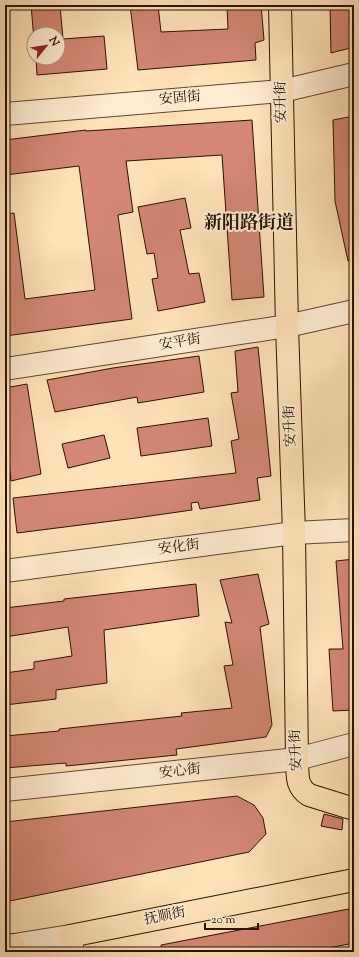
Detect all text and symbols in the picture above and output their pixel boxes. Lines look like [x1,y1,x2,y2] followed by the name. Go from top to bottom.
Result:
[26,26,66,66] north arrow
[44,33,63,49] text: N
[272,81,292,123] street label: 安升街
[158,87,202,111] street label: 安固街
[204,211,294,237] district label: 新阳路街道
[158,330,202,356] street label: 安平街
[280,405,302,447] street label: 安升街
[157,536,201,560] street label: 安化街
[286,729,308,771] street label: 安升街
[158,760,202,784] street label: 安心街
[142,903,188,931] street label: 抚顺街
[205,905,258,931] scale bar
[211,911,236,929] text: 20 m

